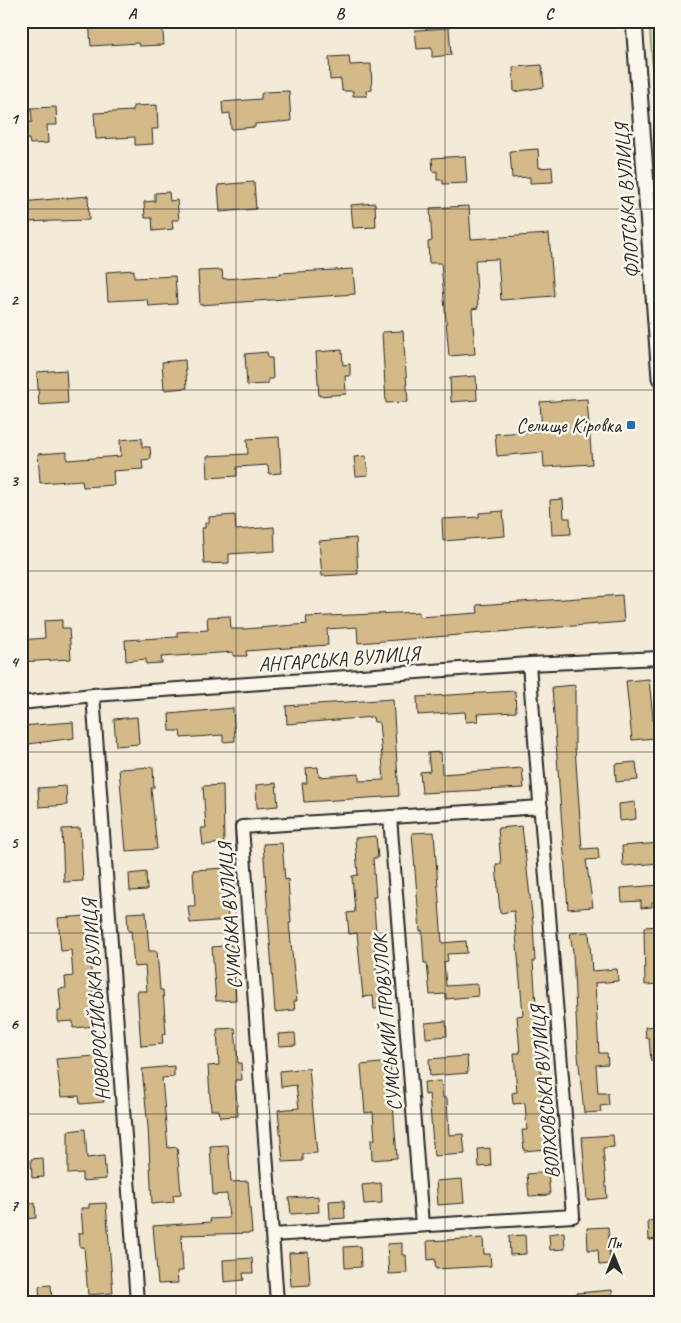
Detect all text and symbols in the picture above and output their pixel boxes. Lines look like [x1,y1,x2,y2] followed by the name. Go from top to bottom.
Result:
[128,4,138,24] text: A
[336,4,346,24] text: B
[545,4,555,24] text: C
[10,109,19,129] text: 1
[609,120,645,279] street label: ФЛОТСЬКА ВУЛИЦЯ
[10,290,19,310] text: 2
[516,413,623,438] place label: Селище Кіровка
[625,419,637,431] marker: Селище Кіровка
[10,471,19,491] text: 3
[258,641,424,677] street label: АНГАРСЬКА ВУЛИЦЯ
[10,652,19,672] text: 4
[11,833,20,853] text: 5
[212,839,248,990] street label: СУМСЬКА ВУЛИЦЯ
[76,895,116,1102] street label: НОВОРОСІЙСЬКА ВУЛИЦЯ
[367,931,407,1112] street label: СУМСЬКИЙ ПРОВУЛОК
[525,1001,565,1180] street label: ВОЛХОВСЬКА ВУЛИЦЯ
[10,1014,19,1034] text: 6
[10,1196,19,1216] text: 7
[588,1230,638,1280] north arrow
[607,1235,622,1252] text: Пн

